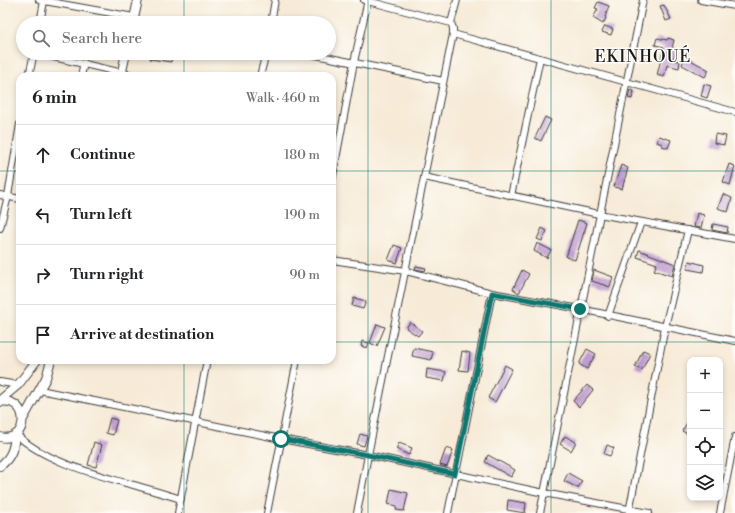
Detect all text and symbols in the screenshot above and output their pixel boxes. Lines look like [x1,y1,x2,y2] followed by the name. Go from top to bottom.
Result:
[16,16,336,60] search box
[30,27,52,49] icon: search
[62,29,142,48] text: Search here
[595,45,691,67] district label: EKINHOUÉ
[32,87,77,109] text: 6 min
[246,90,320,106] text: Walk · 460 m
[32,144,54,166] icon: ahead
[70,145,135,164] text: Continue
[284,147,320,163] text: 180 m
[32,204,54,226] icon: left
[70,205,132,224] text: Turn left
[284,207,320,223] text: 190 m
[32,264,54,286] icon: right
[70,265,144,284] text: Turn right
[289,267,320,283] text: 90 m
[571,300,589,318] route end
[32,324,54,346] icon: arrive
[70,325,214,344] text: Arrive at destination
[687,357,723,501] map controls
[687,357,723,393] button: +
[687,393,723,429] button: −
[687,429,723,465] button: locate
[272,430,290,448] route start
[687,465,723,501] button: layers

